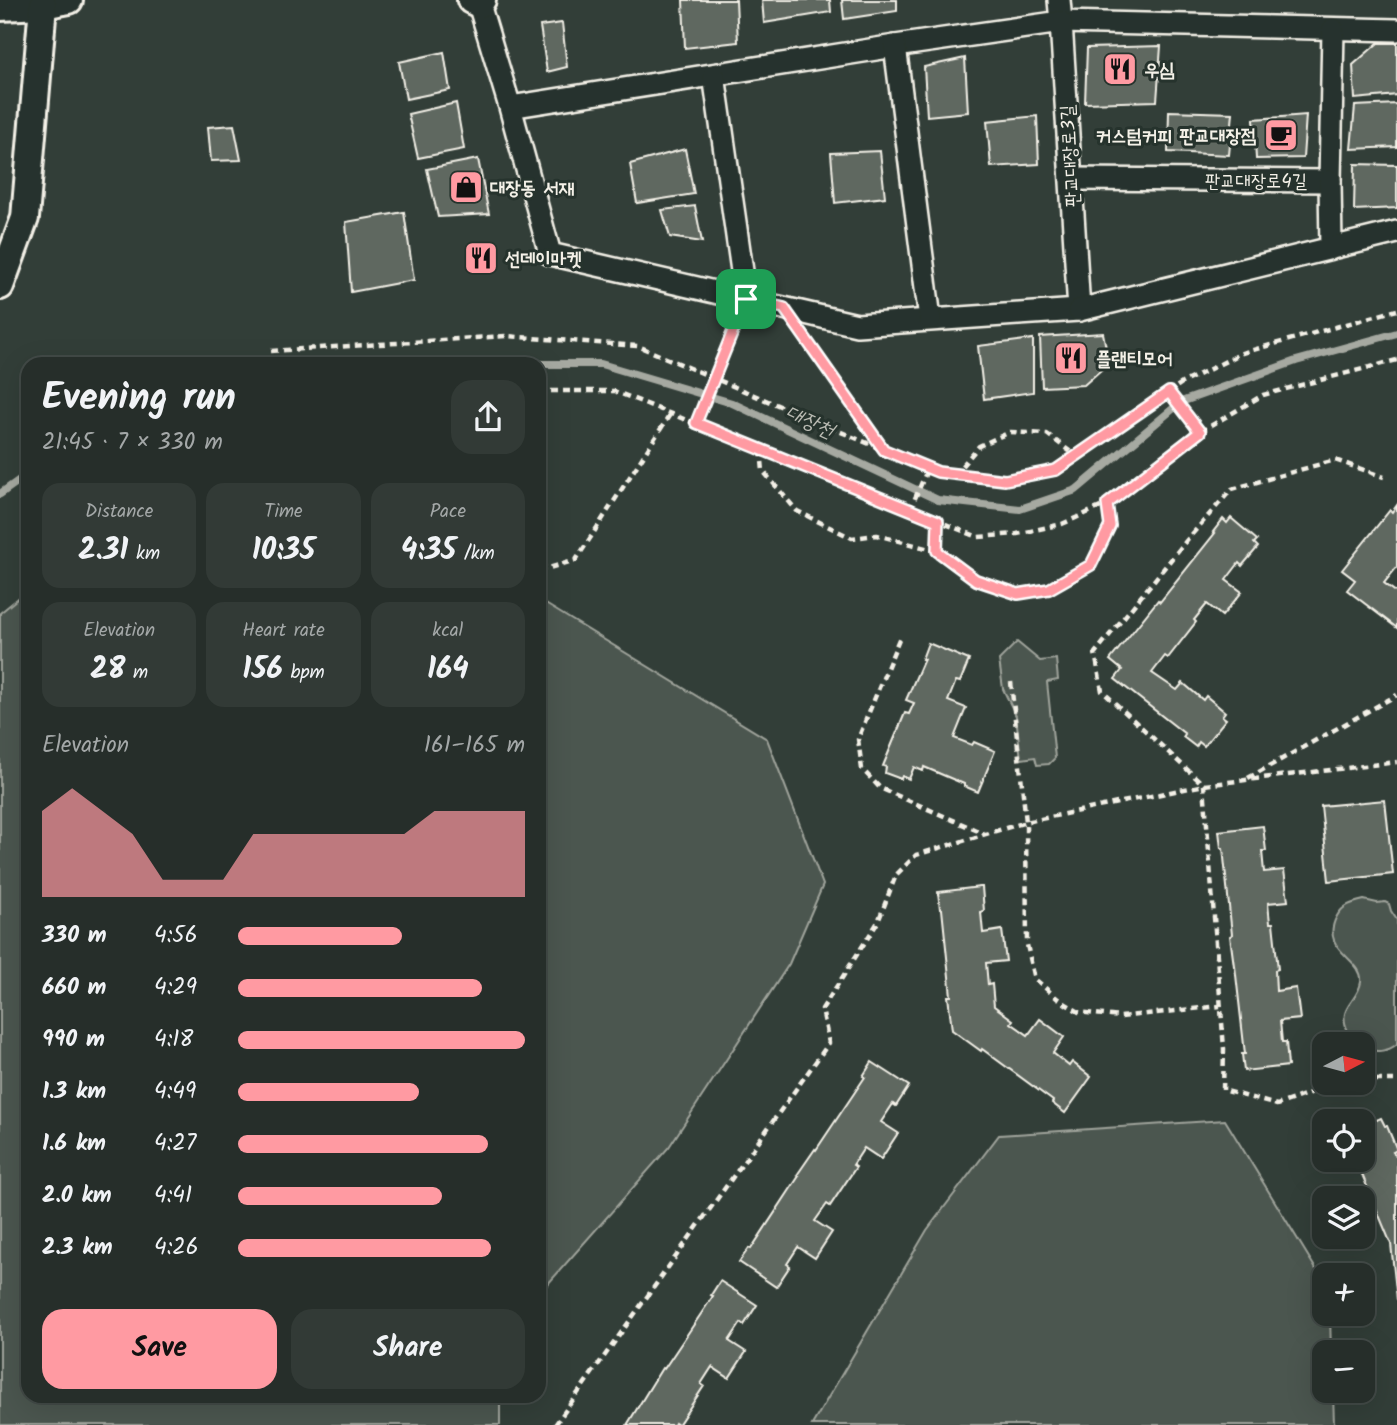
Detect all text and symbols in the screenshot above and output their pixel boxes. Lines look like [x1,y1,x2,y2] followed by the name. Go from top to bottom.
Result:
[1101,50,1139,88] restaurant icon: 우심
[1144,56,1175,86] place label: 우심
[1053,104,1089,208] street label: 판교대장로3길
[1262,116,1300,154] cafe icon: 커스텀커피 판교대장점
[1096,122,1257,152] place label: 커스텀커피 판교대장점
[1205,167,1307,197] street label: 판교대장로4길
[447,168,485,206] shop icon: 대장동 서재
[490,174,574,204] place label: 대장동 서재
[462,239,500,277] restaurant icon: 선데이마켓
[505,245,581,275] place label: 선데이마켓
[716,269,776,329] pin
[727,280,765,318] icon: arrive
[1052,339,1090,377] restaurant icon: 플랜티모어
[1096,345,1172,375] place label: 플랜티모어
[42,369,236,429] text: Evening run
[451,380,525,454] button: share
[779,397,841,449] water label: 대장천
[42,425,223,461] text: 21:45 · 7 × 330 m
[85,497,153,527] text: Distance
[264,497,303,527] text: Time
[430,497,466,527] text: Pace
[78,527,128,575] text: 2.31
[252,527,315,575] text: 10:35
[401,527,456,575] text: 4:35
[128,539,160,569] text: km
[456,539,495,569] text: /km
[83,616,155,646] text: Elevation
[242,616,325,646] text: Heart rate
[432,616,463,646] text: kcal
[90,646,125,694] text: 28
[242,646,283,694] text: 156
[427,646,469,694] text: 164
[125,658,148,688] text: m
[283,658,325,688] text: bpm
[42,728,129,764] text: Elevation
[424,728,525,764] text: 161–165 m
[42,918,107,954] text: 330 m
[154,918,197,954] text: 4:56
[42,970,106,1006] text: 660 m
[154,970,197,1006] text: 4:29
[42,1022,105,1058] text: 990 m
[154,1022,193,1058] text: 4:18
[1312,1032,1376,1096] north arrow
[1312,1032,1375,1403] map controls
[42,1074,106,1110] text: 1.3 km
[154,1074,196,1110] text: 4:49
[1312,1109,1375,1172] button: locate
[42,1126,106,1162] text: 1.6 km
[154,1126,196,1162] text: 4:27
[42,1178,112,1214] text: 2.0 km
[154,1178,192,1214] text: 4:41
[1312,1186,1375,1249] button: layers
[42,1230,112,1266] text: 2.3 km
[154,1230,198,1266] text: 4:26
[1312,1263,1375,1326] button: +
[42,1309,277,1389] button: Save
[291,1309,525,1389] button: Share
[1312,1340,1375,1403] button: −

